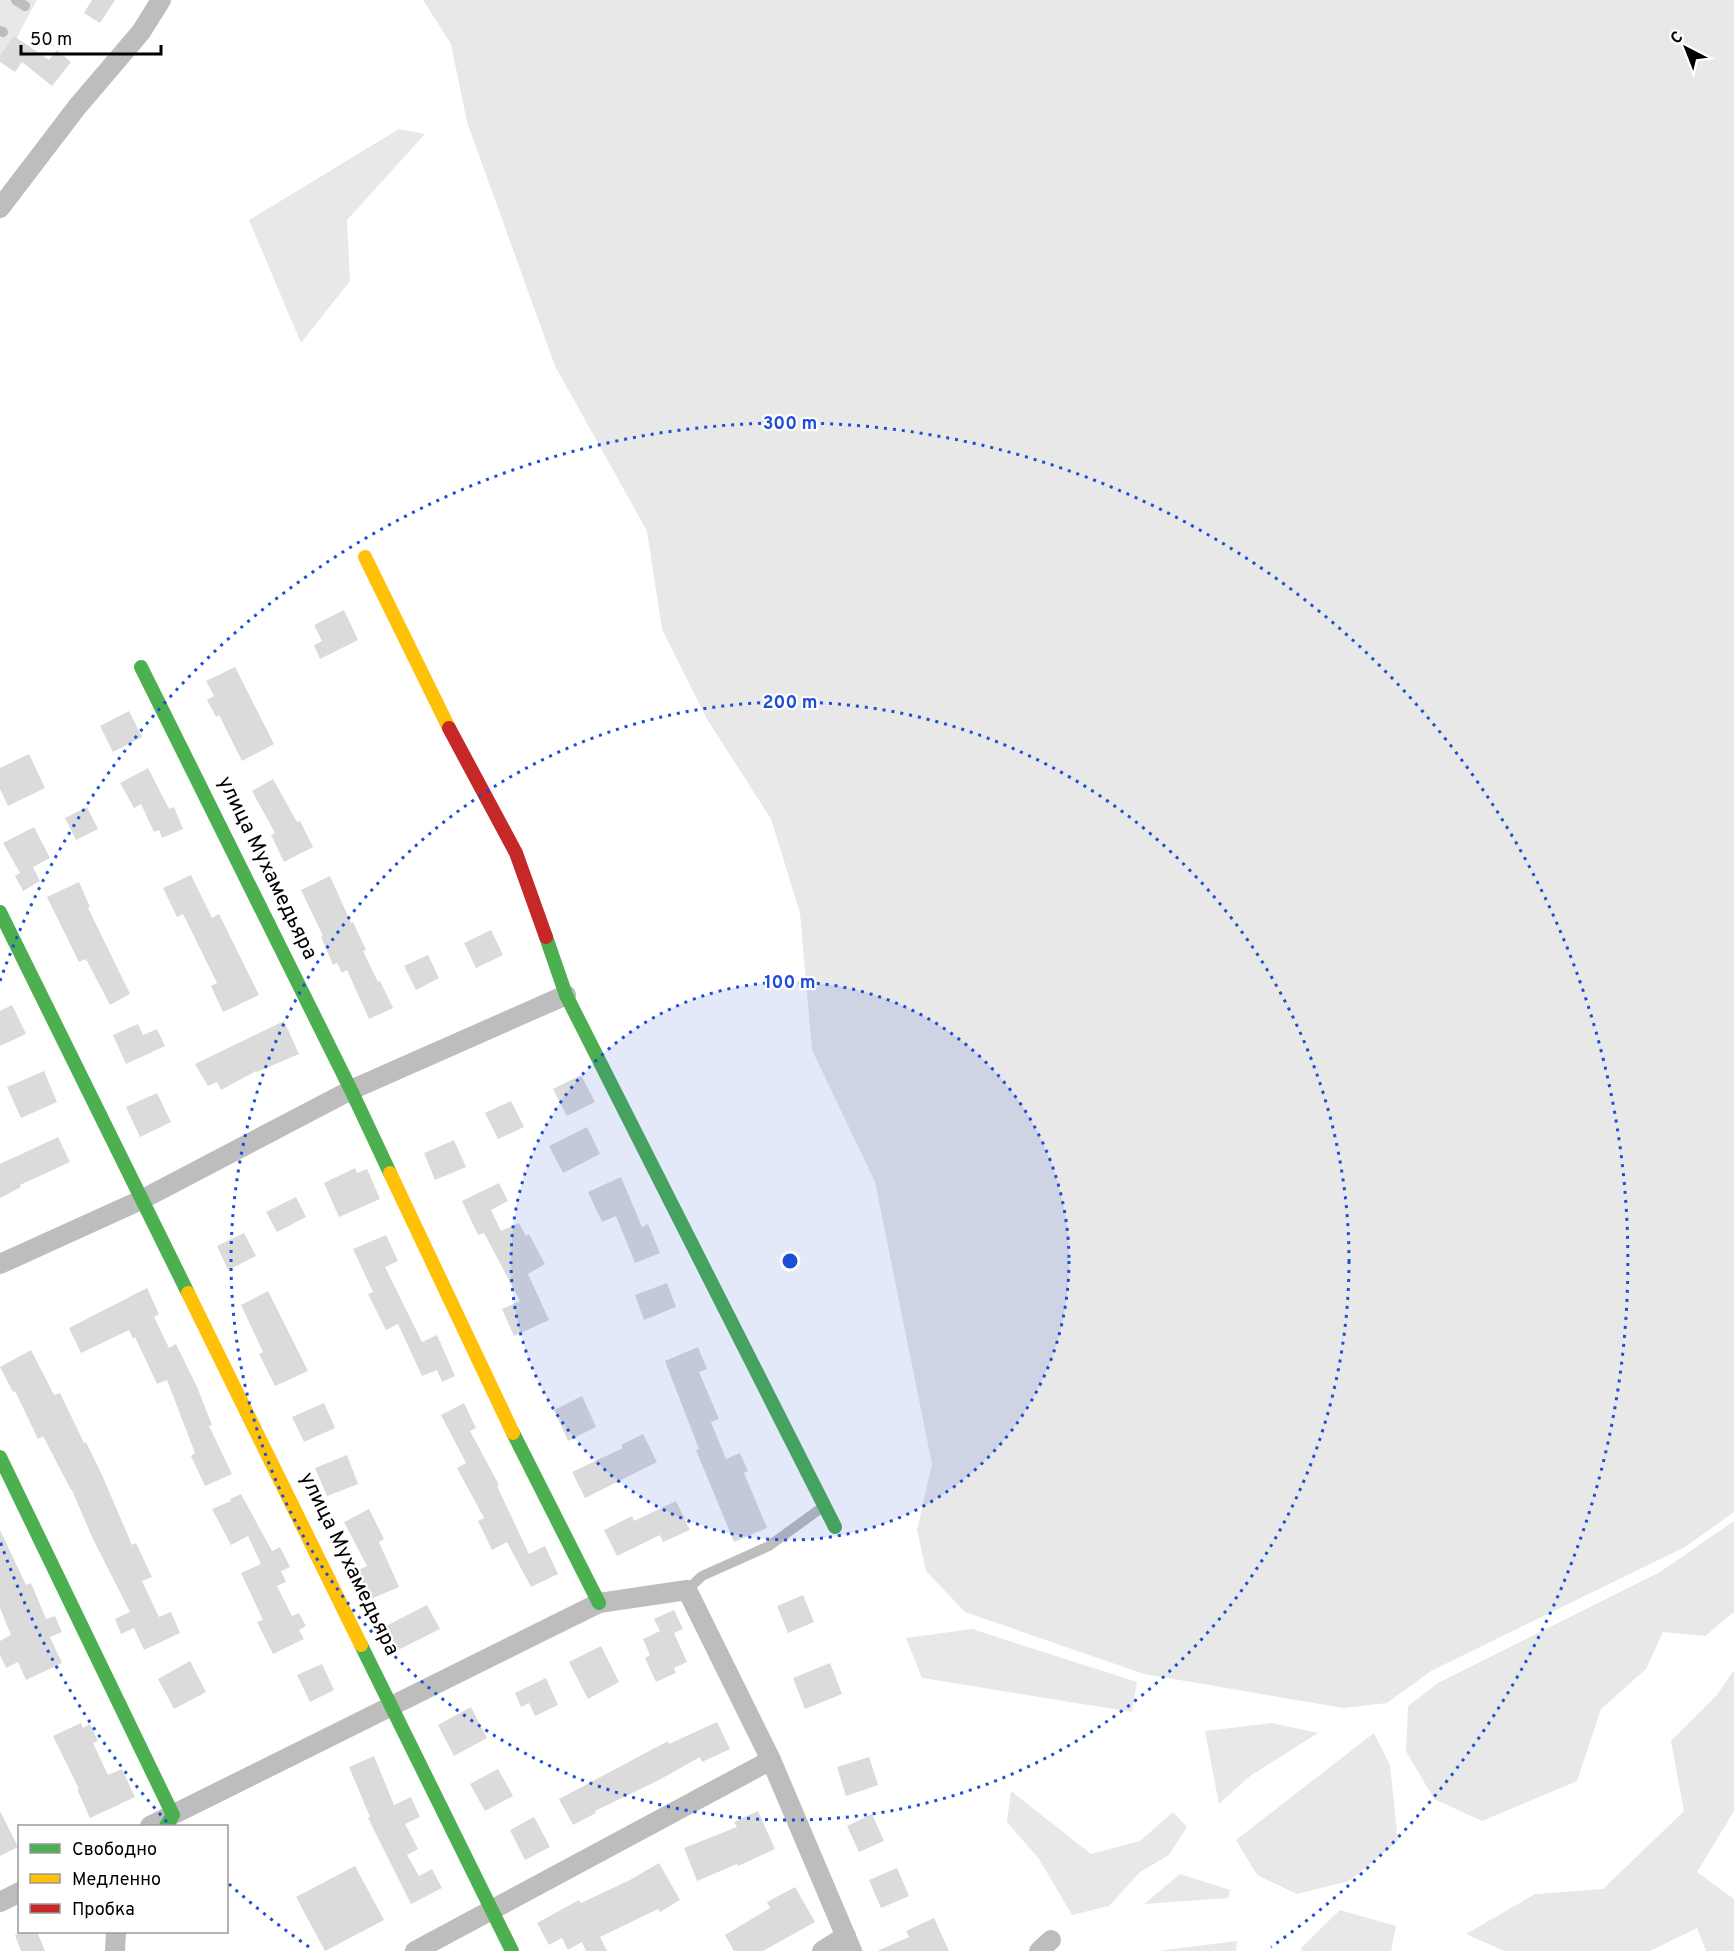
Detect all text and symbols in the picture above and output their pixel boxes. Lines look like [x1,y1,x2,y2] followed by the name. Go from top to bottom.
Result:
[21,18,160,56] scale bar
[1656,18,1716,78] north arrow
[1667,27,1688,49] text: С
[30,29,72,52] text: 50 m
[763,413,817,436] text: 300 m
[762,692,818,715] text: 200 m
[211,772,323,964] street label: улица Мухамедьяра
[764,972,816,995] text: 100 m
[780,1251,800,1271] centre of rings
[293,1468,405,1660] street label: улица Мухамедьяра
[18,1825,228,1933] legend
[72,1839,157,1862] text: Свободно
[72,1869,161,1892] text: Медленно
[72,1899,135,1922] text: Пробка

